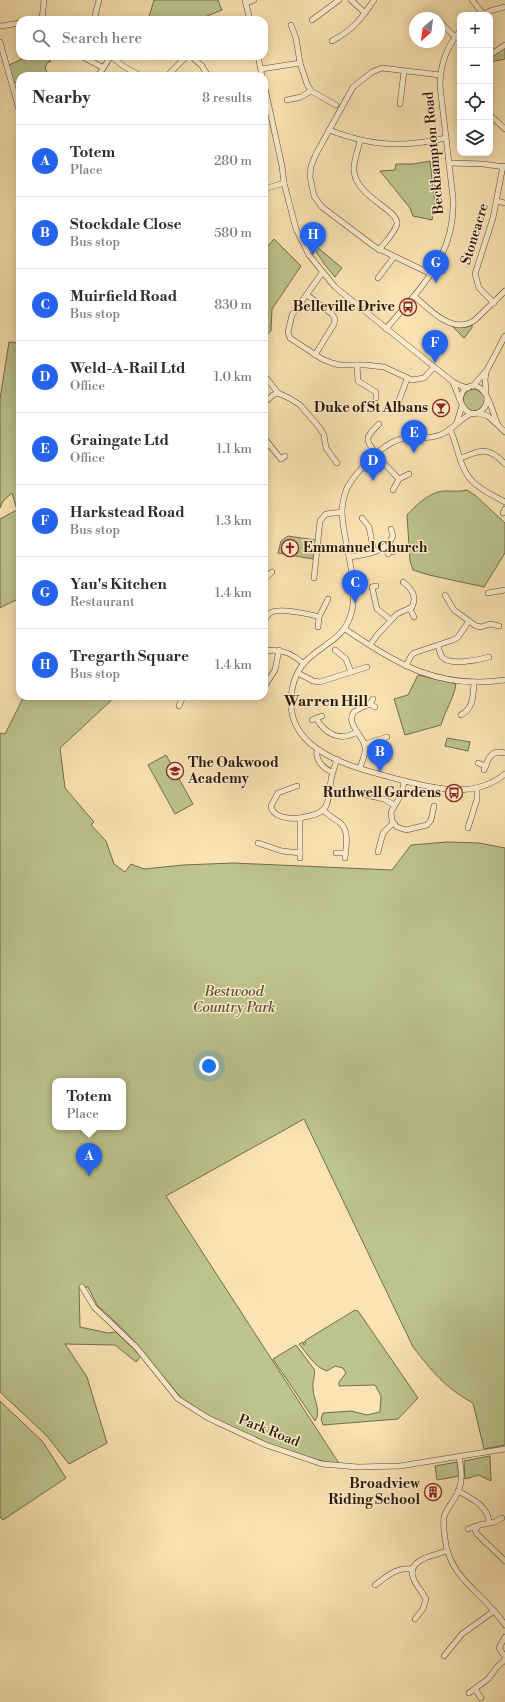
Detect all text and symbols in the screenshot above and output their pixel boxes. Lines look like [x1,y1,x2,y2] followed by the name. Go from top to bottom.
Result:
[409,12,445,48] north arrow
[457,12,493,156] map controls
[457,12,493,48] button: +
[16,16,268,60] search box
[30,27,52,49] icon: search
[62,29,142,48] text: Search here
[457,48,493,84] button: −
[457,84,493,120] button: locate
[32,87,91,109] text: Nearby
[202,90,252,106] text: 8 results
[420,91,448,216] street label: Beckhampton Road
[457,120,493,156] button: layers
[70,143,115,162] text: Totem
[40,153,50,169] text: A
[214,153,252,169] text: 280 m
[70,162,102,178] text: Place
[457,201,493,267] street label: Stoneacre
[70,215,182,234] text: Stockdale Close
[300,222,326,255] pin: H
[40,225,50,241] text: B
[214,225,252,241] text: 580 m
[70,234,120,250] text: Bus stop
[423,250,449,283] pin: G
[70,287,177,306] text: Muirfield Road
[40,297,50,313] text: C
[214,297,252,313] text: 830 m
[398,297,418,317] bus stop icon: Belleville Drive
[293,298,395,316] place label: Belleville Drive
[70,306,120,322] text: Bus stop
[422,330,448,363] pin: F
[70,359,185,378] text: Weld-A-Rail Ltd
[40,369,50,385] text: D
[214,369,252,385] text: 1.0 km
[70,378,105,394] text: Office
[431,398,451,418] bar icon: Duke of St Albans
[314,399,428,417] place label: Duke of St Albans
[401,420,427,453] pin: E
[70,431,169,450] text: Graingate Ltd
[40,441,50,457] text: E
[217,441,252,457] text: 1.1 km
[360,448,386,481] pin: D
[70,450,105,466] text: Office
[70,503,185,522] text: Harkstead Road
[40,513,50,529] text: F
[215,513,252,529] text: 1.3 km
[70,522,120,538] text: Bus stop
[280,538,300,558] church icon: Emmanuel Church
[303,539,428,557] place label: Emmanuel Church
[342,570,368,603] pin: C
[70,575,167,594] text: Yau's Kitchen
[40,585,50,601] text: G
[215,585,252,601] text: 1.4 km
[70,594,135,610] text: Restaurant
[70,647,189,666] text: Tregarth Square
[40,657,50,673] text: H
[215,657,252,673] text: 1.4 km
[70,666,120,682] text: Bus stop
[283,692,368,711] district label: Warren Hill
[367,739,393,772] pin: B
[187,754,279,788] place label: The Oakwood Academy
[165,761,185,781] school or university icon: The Oakwood Academy
[444,783,464,803] bus stop icon: Ruthwell Gardens
[323,784,441,802] place label: Ruthwell Gardens
[193,983,275,1017] park label: Bestwood Country Park
[199,1056,219,1076] your location
[52,1078,126,1130] popup
[66,1087,112,1106] text: Totem
[66,1106,99,1122] text: Place
[76,1143,102,1176] pin: A
[236,1411,302,1451] street label: Park Road
[328,1475,420,1509] place label: Broadview Riding School
[423,1482,443,1502] building icon: Broadview Riding School

